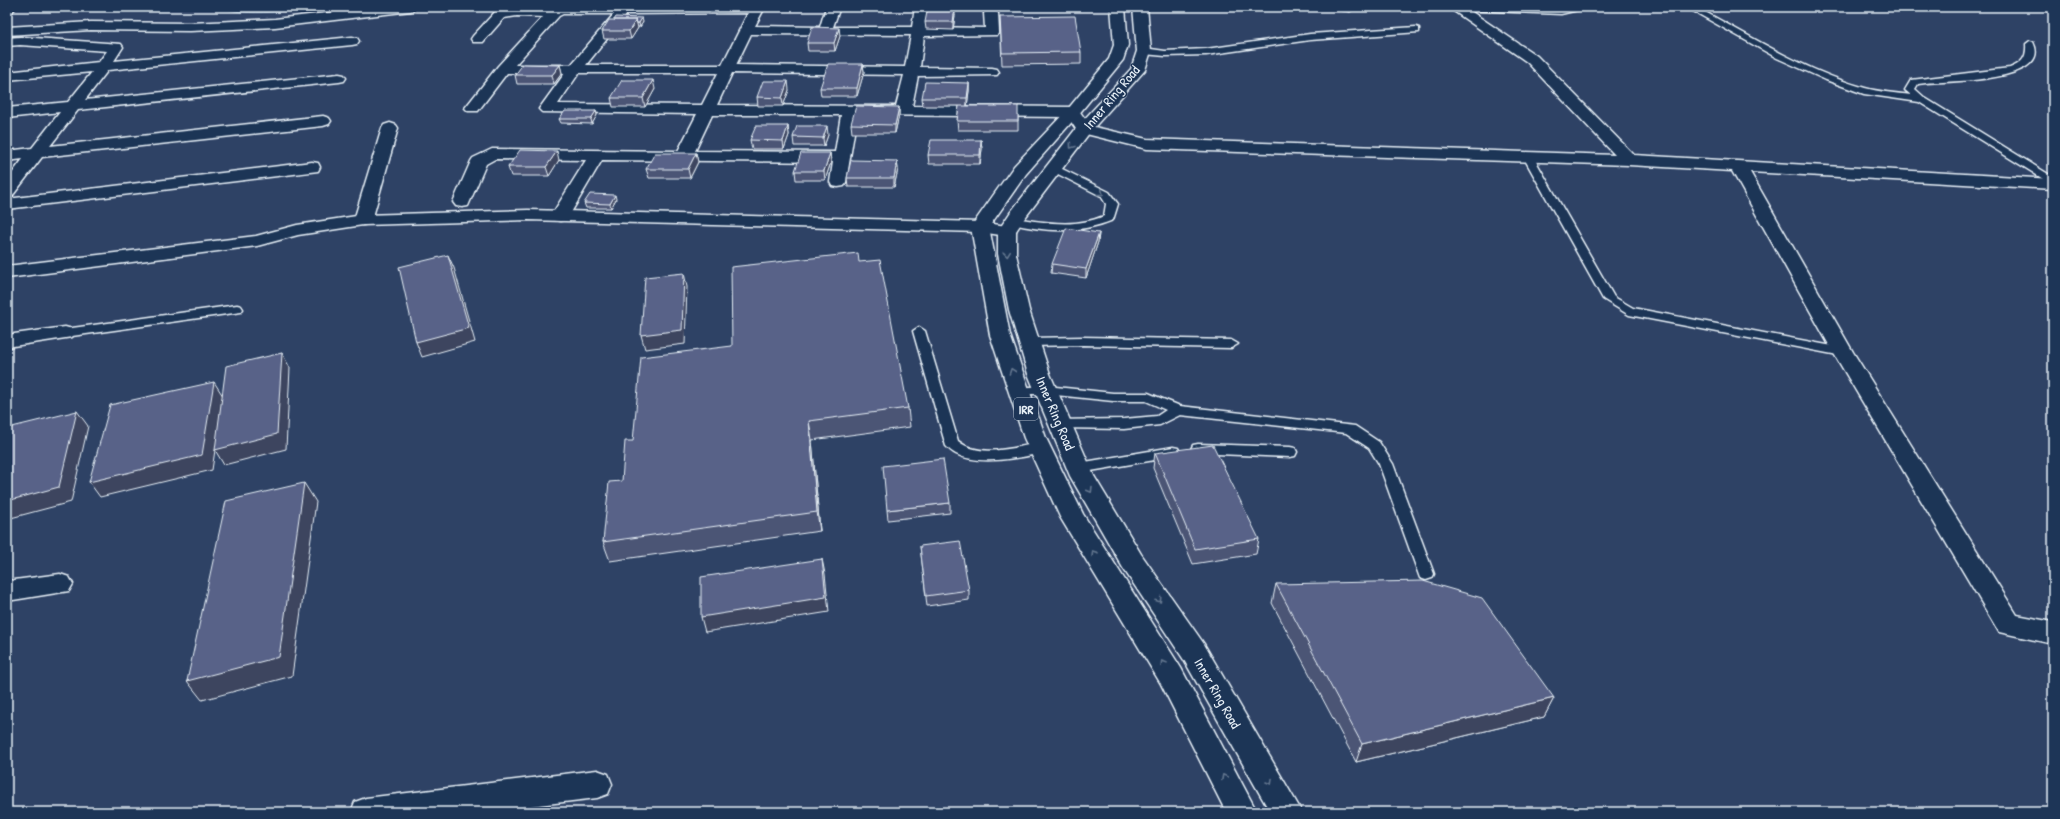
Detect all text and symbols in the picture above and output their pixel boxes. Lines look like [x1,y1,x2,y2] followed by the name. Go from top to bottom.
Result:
[1079,60,1145,134] street label: Inner Ring Road
[1069,142,1076,149] one-way arrow
[1097,188,1104,195] one-way arrow
[1003,251,1012,257] one-way arrow
[1009,367,1017,374] one-way arrow
[1031,373,1080,454] street label: Inner Ring Road
[1014,398,1038,420] road number: IRR
[1085,486,1093,493] one-way arrow
[1092,550,1099,557] one-way arrow
[1154,596,1162,603] one-way arrow
[1189,654,1246,733] street label: Inner Ring Road
[1160,660,1168,667] one-way arrow
[1221,774,1229,782] one-way arrow
[1266,778,1273,785] one-way arrow

